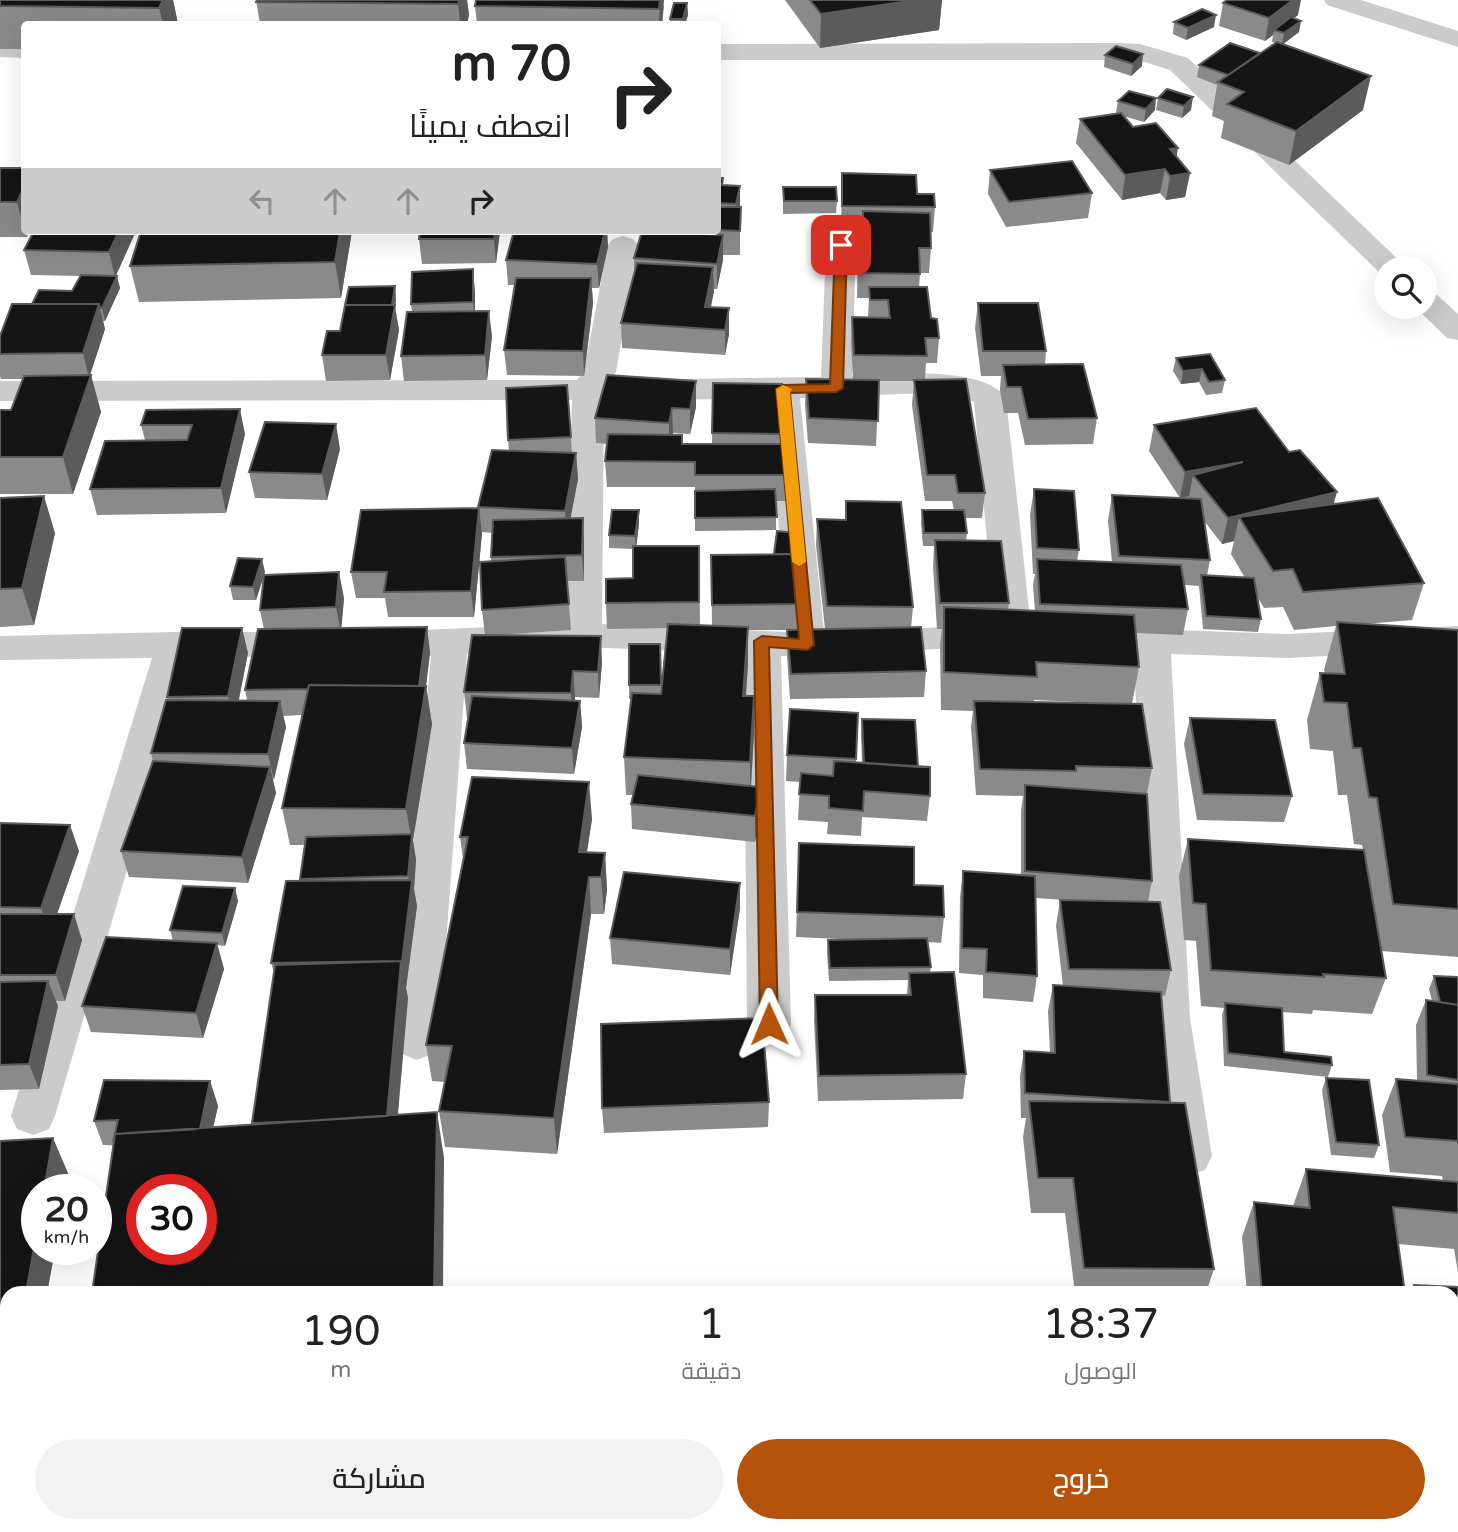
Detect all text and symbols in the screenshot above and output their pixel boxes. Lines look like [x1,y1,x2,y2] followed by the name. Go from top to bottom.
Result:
[452,35,571,94] text: 70 m
[595,49,686,140] icon: right
[409,108,571,146] text: انعطف يمينًا
[243,182,281,220] icon: left
[316,182,354,220] icon: ahead
[389,182,427,220] icon: ahead
[462,182,500,220] icon: right
[811,215,871,275] pin
[822,226,860,264] icon: arrive
[1374,256,1437,319] map controls
[1374,256,1437,319] button: search
[732,987,806,1061] position arrow
[126,1174,217,1265] speed limit sign: 30
[45,1189,88,1231] text: 20
[44,1226,89,1248] text: km/h
[698,1299,725,1350] text: 1
[1042,1299,1159,1350] text: 18:37
[301,1306,380,1357] text: 190
[330,1356,351,1384] text: m
[681,1358,741,1386] text: دقيقة
[1064,1358,1137,1386] text: الوصول
[35,1439,723,1519] button: مشاركة
[737,1439,1425,1519] button: خروج

